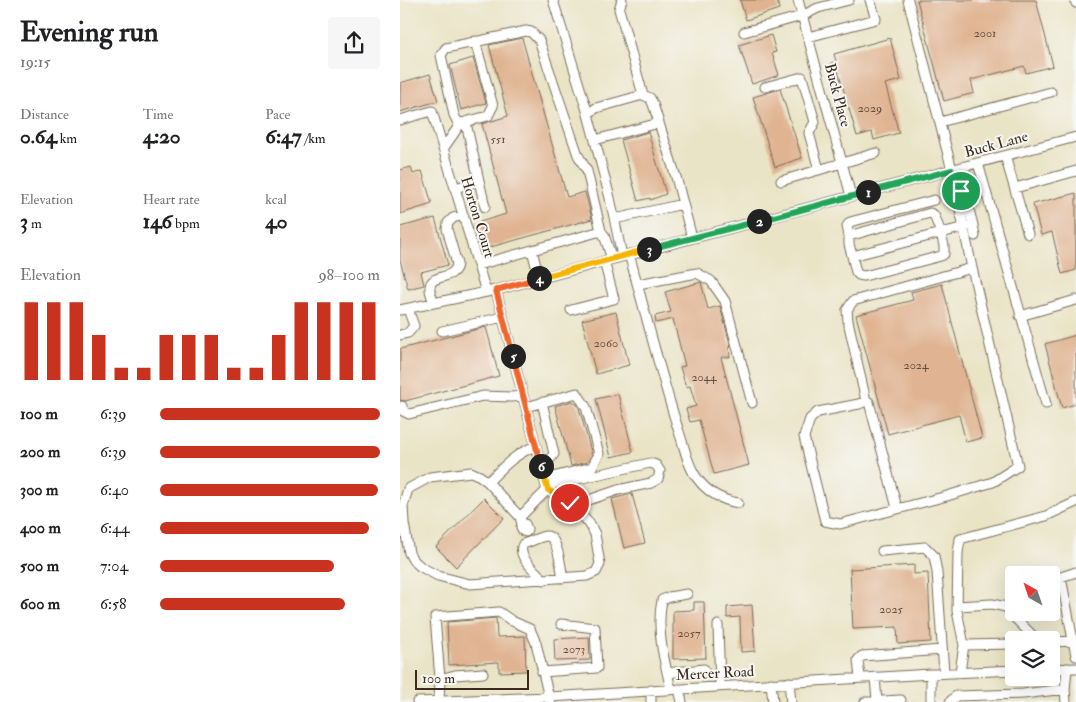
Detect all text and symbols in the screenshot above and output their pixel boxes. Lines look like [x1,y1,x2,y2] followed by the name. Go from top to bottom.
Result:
[20,15,158,50] text: Evening run
[328,17,380,69] button: share
[974,26,996,41] house number: 2001
[20,52,51,72] text: 19:15
[820,61,855,129] street label: Buck Place
[858,101,882,116] house number: 2029
[20,106,69,123] text: Distance
[143,106,173,123] text: Time
[265,106,290,123] text: Pace
[20,123,57,150] text: 0.64
[143,123,181,150] text: 4:20
[265,123,302,150] text: 6:47
[962,127,1030,162] street label: Buck Lane
[57,130,77,147] text: km
[302,130,326,147] text: /km
[491,132,505,147] house number: 551
[940,170,982,212] pin
[456,174,499,260] street label: Horton Court
[947,177,975,205] icon: arrive
[856,180,880,204] pin: 1
[866,184,871,201] text: 1
[20,191,73,208] text: Elevation
[143,191,200,208] text: Heart rate
[265,191,287,208] text: kcal
[20,208,28,235] text: 3
[143,208,172,235] text: 146
[265,208,287,235] text: 40
[746,208,772,234] pin: 2
[756,213,763,230] text: 2
[28,215,42,232] text: m
[172,215,200,232] text: bpm
[636,236,662,262] pin: 3
[647,241,652,258] text: 3
[20,265,81,285] text: Elevation
[318,265,380,285] text: 98–100 m
[526,266,552,290] pin: 4
[536,270,543,287] text: 4
[594,336,618,351] house number: 2060
[500,344,526,368] pin: 5
[510,348,517,365] text: 5
[904,358,929,373] house number: 2024
[691,370,717,385] house number: 2044
[20,404,58,424] text: 100 m
[100,404,126,424] text: 6:39
[20,442,60,462] text: 200 m
[100,442,126,462] text: 6:39
[528,454,554,478] pin: 6
[538,458,545,475] text: 6
[20,480,58,500] text: 300 m
[100,480,129,500] text: 6:40
[549,482,591,524] pin
[556,489,584,517] icon: check
[20,518,61,538] text: 400 m
[100,518,129,538] text: 6:44
[20,556,59,576] text: 500 m
[100,556,128,576] text: 7:04
[1005,566,1060,621] north arrow
[1005,566,1060,686] map controls
[20,594,60,614] text: 600 m
[100,594,127,614] text: 6:58
[879,602,904,617] house number: 2025
[677,626,701,641] house number: 2057
[1005,631,1060,686] button: layers
[563,642,585,657] house number: 2073
[675,662,755,685] street label: Mercer Road
[415,667,529,690] scale bar
[422,670,455,687] text: 100 m

